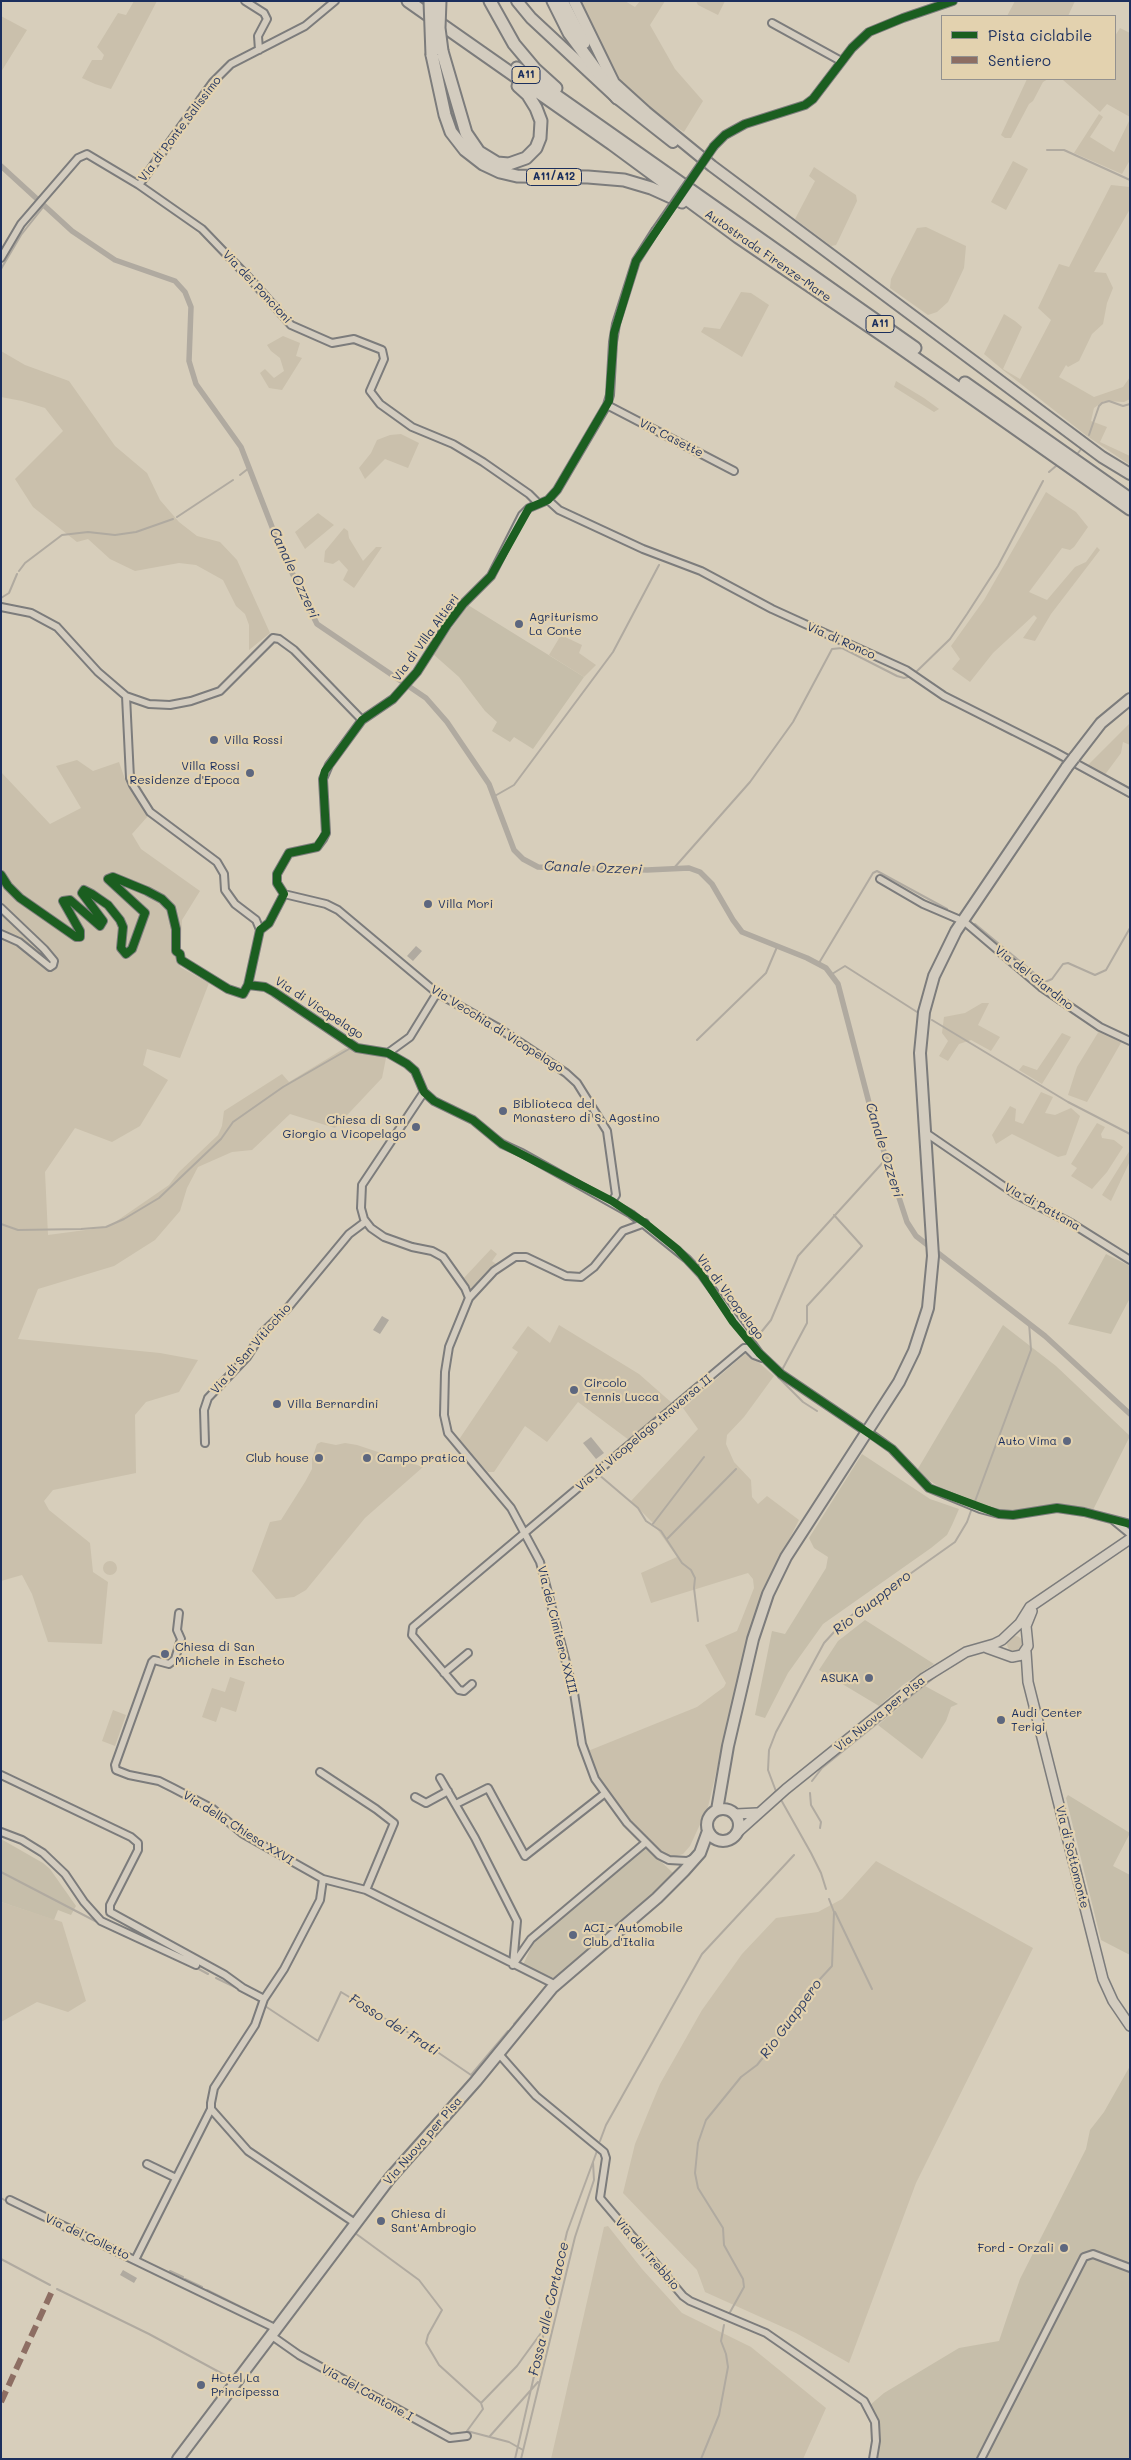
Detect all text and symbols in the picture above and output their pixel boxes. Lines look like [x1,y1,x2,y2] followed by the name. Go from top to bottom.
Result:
[941,15,1116,80] legend
[988,25,1092,45] text: Pista ciclabile
[988,50,1051,70] text: Sentiero
[512,66,540,84] road number: A11
[136,73,224,185] street label: Via di Ponte Salissimo
[526,168,582,186] road number: A11/A12
[702,207,834,305] street label: Autostrada Firenze-Mare
[220,248,294,326] street label: Via dei Poncioni
[866,316,894,332] road number: A11
[637,416,705,460] street label: Via Casette
[266,525,322,621] water label: Canale Ozzeri
[390,592,462,684] street label: Via di Villa Altieri
[529,610,598,638] place label: Agriturismo La Conte
[513,618,525,630] marker: Agriturismo La Conte
[805,619,877,663] street label: Via di Ronco
[224,733,283,747] place label: Villa Rossi
[208,734,220,746] marker: Villa Rossi
[130,759,240,787] place label: Villa Rossi Residenze d'Epoca
[244,767,256,779] marker: Villa Rossi Residenze d'Epoca
[543,858,643,878] water label: Canale Ozzeri
[438,897,493,911] place label: Villa Mori
[422,898,434,910] marker: Villa Mori
[992,943,1076,1013] street label: Via del Giardino
[272,974,366,1042] street label: Via di Vicopelago
[428,982,566,1076] street label: Via Vecchia di Vicopelago
[513,1097,660,1125] place label: Biblioteca del Monastero di S. Agostino
[862,1100,906,1200] water label: Canale Ozzeri
[497,1105,509,1117] marker: Biblioteca del Monastero di S. Agostino
[282,1113,406,1141] place label: Chiesa di San Giorgio a Vicopelago
[410,1121,422,1133] marker: Chiesa di San Giorgio a Vicopelago
[1001,1180,1083,1234] street label: Via di Pattana
[693,1252,767,1342] street label: Via di Vicopelago
[208,1301,294,1397] street label: Via di San Viticchio
[573,1372,715,1494] street label: Via di Vicopelago traversa II
[584,1376,659,1404] place label: Circolo Tennis Lucca
[568,1384,580,1396] marker: Circolo Tennis Lucca
[287,1397,378,1411] place label: Villa Bernardini
[271,1398,283,1410] marker: Villa Bernardini
[997,1434,1057,1448] place label: Auto Vima
[1061,1435,1073,1447] marker: Auto Vima
[246,1451,309,1465] place label: Club house
[377,1451,465,1465] place label: Campo pratica
[313,1452,325,1464] marker: Club house
[361,1452,373,1464] marker: Campo pratica
[534,1564,580,1696] street label: Via del Cimitero XXIII
[830,1567,914,1639] water label: Rio Guappero
[175,1640,284,1668] place label: Chiesa di San Michele in Escheto
[159,1648,171,1660] marker: Chiesa di San Michele in Escheto
[820,1671,859,1685] place label: ASUKA
[863,1672,875,1684] marker: ASUKA
[832,1673,928,1755] street label: Via Nuova per Pisa
[1011,1706,1082,1734] place label: Audi Center Terigi
[995,1714,1007,1726] marker: Audi Center Terigi
[180,1788,296,1868] street label: Via della Chiesa XXVI
[1052,1804,1092,1910] street label: Via di Sottomonte
[583,1921,683,1949] place label: ACI - Automobile Club d'Italia
[567,1929,579,1941] marker: ACI - Automobile Club d'Italia
[757,1976,825,2062] water label: Rio Guappero
[346,1991,442,2059] water label: Fosso dei Frati
[381,2094,465,2188] street label: Via Nuova per Pisa
[391,2207,476,2235] place label: Chiesa di Sant'Ambrogio
[43,2211,131,2263] street label: Via del Colletto
[375,2215,387,2227] marker: Chiesa di Sant'Ambrogio
[612,2215,682,2293] street label: Via del Trebbio
[525,2240,573,2378] water label: Fossa alle Cortacce
[977,2241,1054,2255] place label: Ford - Orzali
[1058,2242,1070,2254] marker: Ford - Orzali
[319,2362,415,2424] street label: Via del Cantone I
[211,2371,279,2399] place label: Hotel La Principessa
[195,2379,207,2391] marker: Hotel La Principessa

